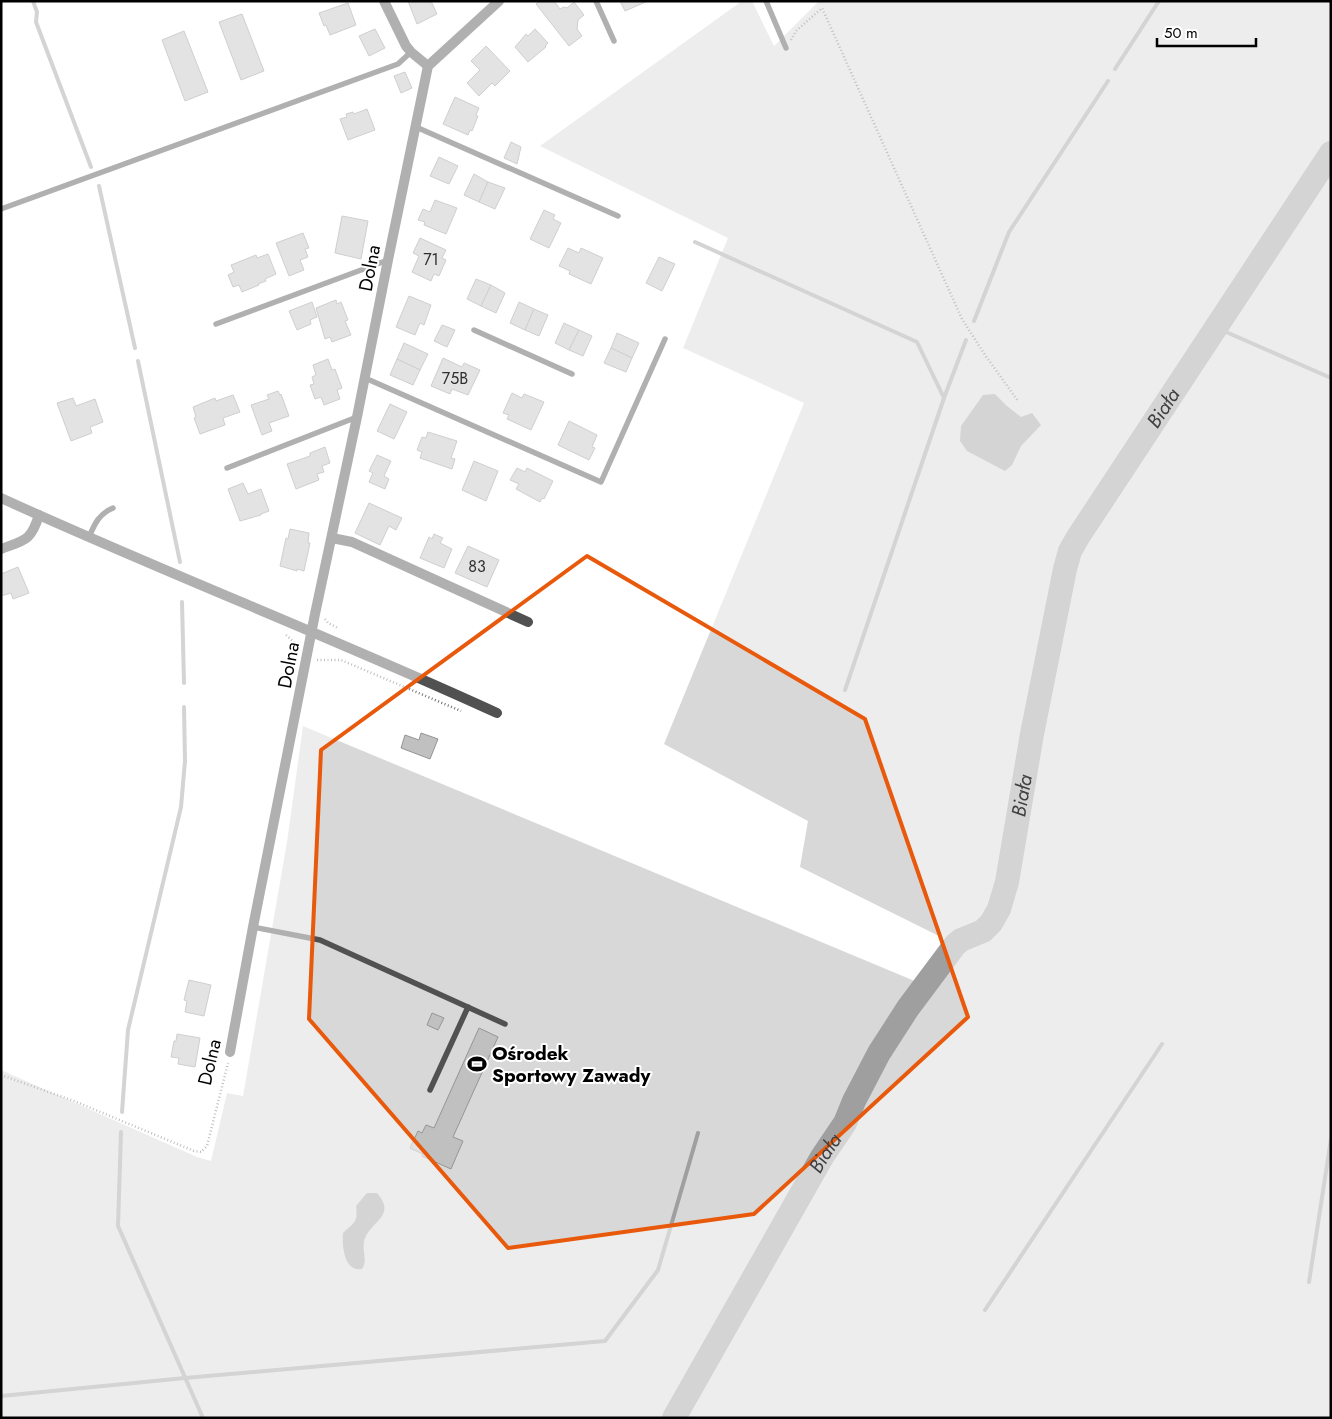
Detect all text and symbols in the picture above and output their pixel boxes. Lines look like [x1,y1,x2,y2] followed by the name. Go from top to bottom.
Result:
[1157,15,1256,47] scale bar
[1164,22,1198,44] text: 50 m
[352,243,387,294] street label: Dolna
[423,248,439,271] house number: 71
[442,367,468,390] house number: 75B
[1140,383,1187,434] water label: Biała
[468,555,486,578] house number: 83
[271,640,306,691] street label: Dolna
[1004,772,1040,819] water label: Biała
[191,1036,228,1088] street label: Dolna
[492,1040,652,1089] place label: Ośrodek Sportowy Zawady
[466,1053,488,1075] sports icon: Ośrodek Sportowy Zawady
[802,1127,849,1179] water label: Biała

